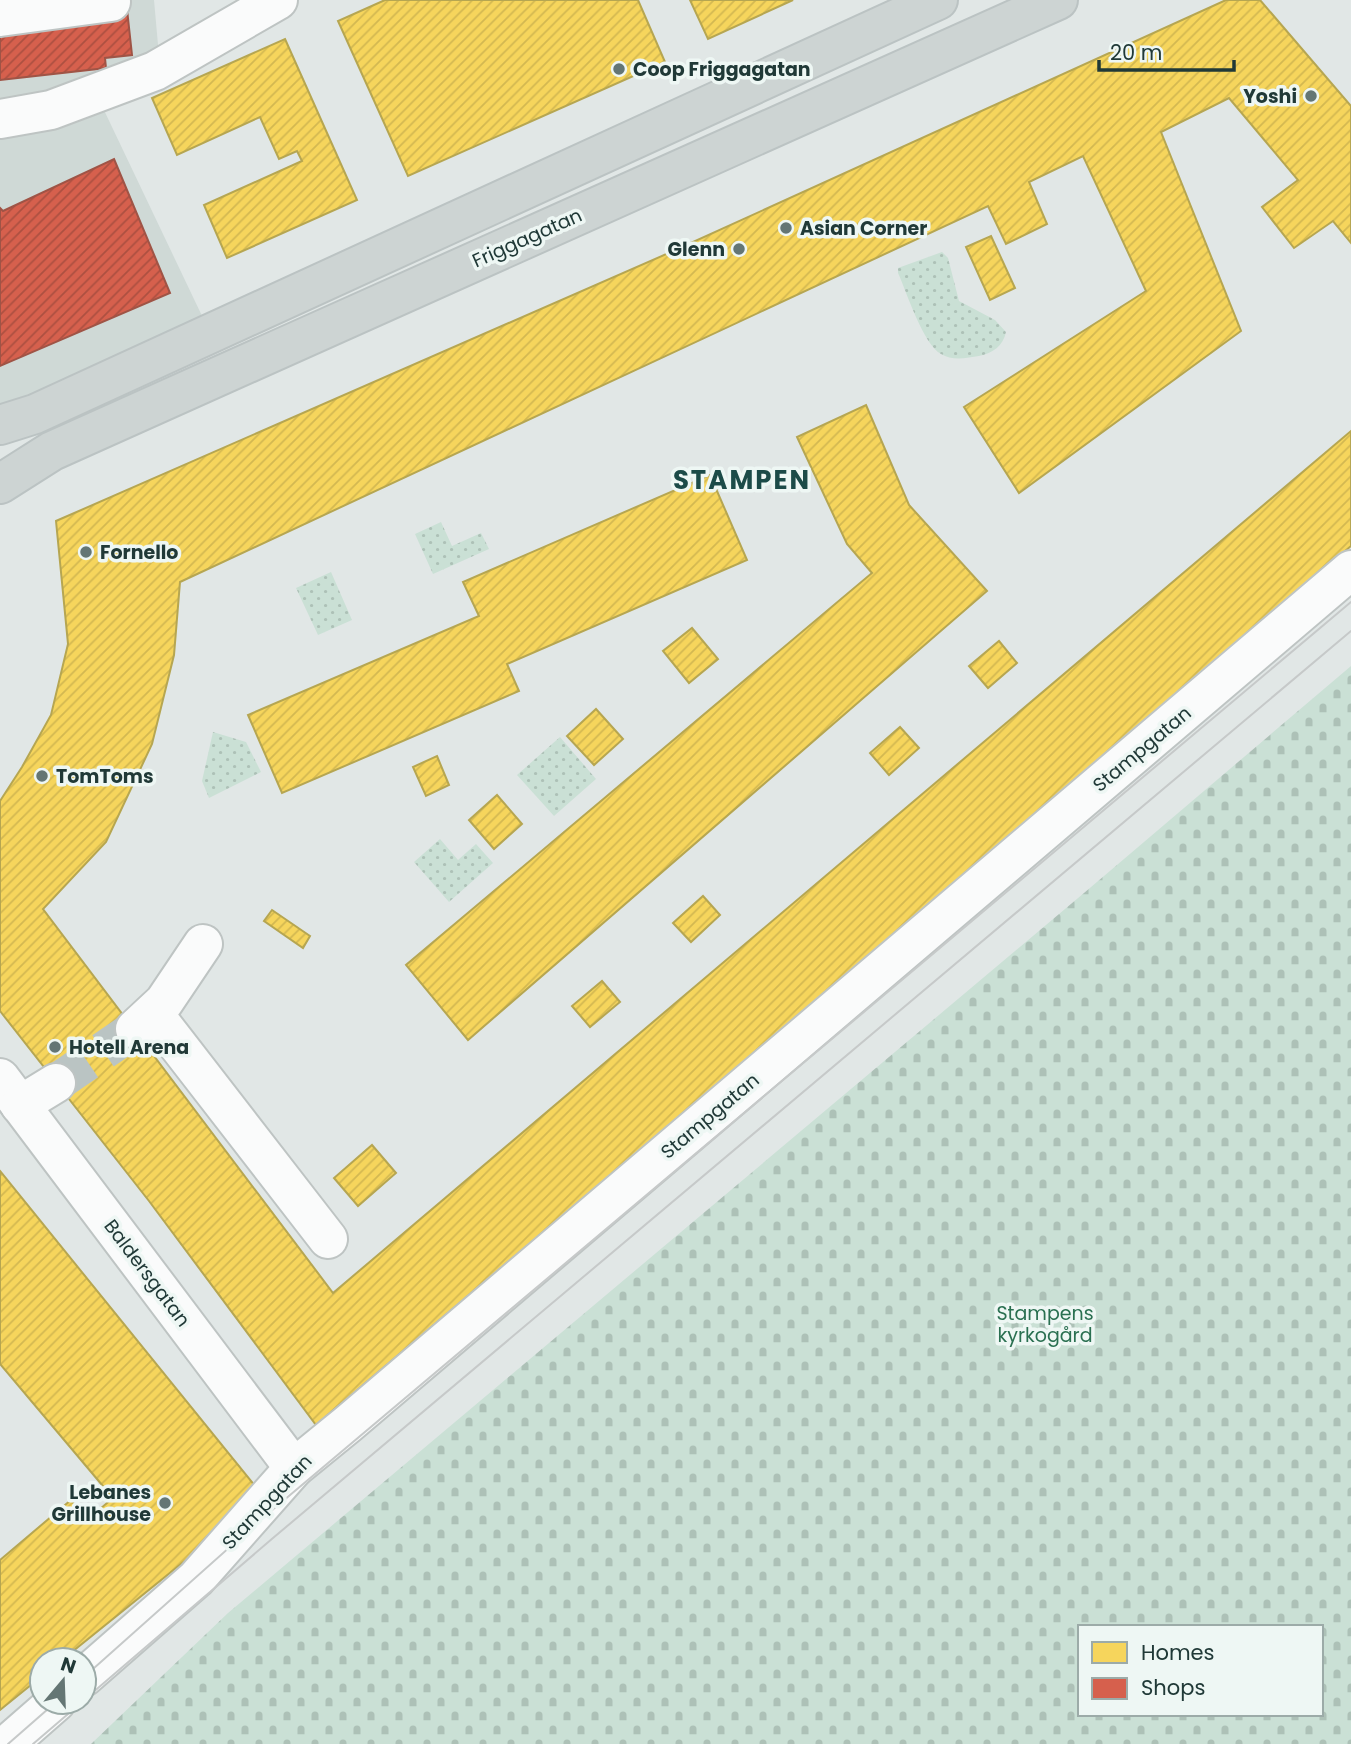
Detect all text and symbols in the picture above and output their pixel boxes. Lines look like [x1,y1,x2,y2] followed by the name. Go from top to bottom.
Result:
[1099,28,1234,72] scale bar
[1110,38,1163,67] text: 20 m
[633,56,811,83] place label: Coop Friggagatan
[611,61,627,77] marker: Coop Friggagatan
[1243,83,1297,110] place label: Yoshi
[1303,88,1319,104] marker: Yoshi
[468,202,586,274] street label: Friggagatan
[800,215,927,242] place label: Asian Corner
[778,220,794,236] marker: Asian Corner
[668,236,725,263] place label: Glenn
[731,241,747,257] marker: Glenn
[673,462,811,498] district label: STAMPEN
[100,539,178,566] place label: Fornello
[78,544,94,560] marker: Fornello
[1087,700,1197,798] street label: Stampgatan
[56,763,154,790] place label: TomToms
[34,768,50,784] marker: TomToms
[69,1034,189,1061] place label: Hotell Arena
[47,1039,63,1055] marker: Hotell Arena
[655,1067,765,1165] street label: Stampgatan
[98,1214,196,1332] street label: Baldersgatan
[996,1300,1094,1349] park label: Stampens kyrkogård
[216,1449,318,1555] street label: Stampgatan
[52,1479,151,1528] place label: Lebanes Grillhouse
[157,1495,173,1511] marker: Lebanes Grillhouse
[1078,1625,1323,1716] legend
[1141,1638,1215,1667] text: Homes
[28,1646,98,1716] north arrow
[57,1650,80,1680] text: N
[1141,1673,1205,1702] text: Shops

